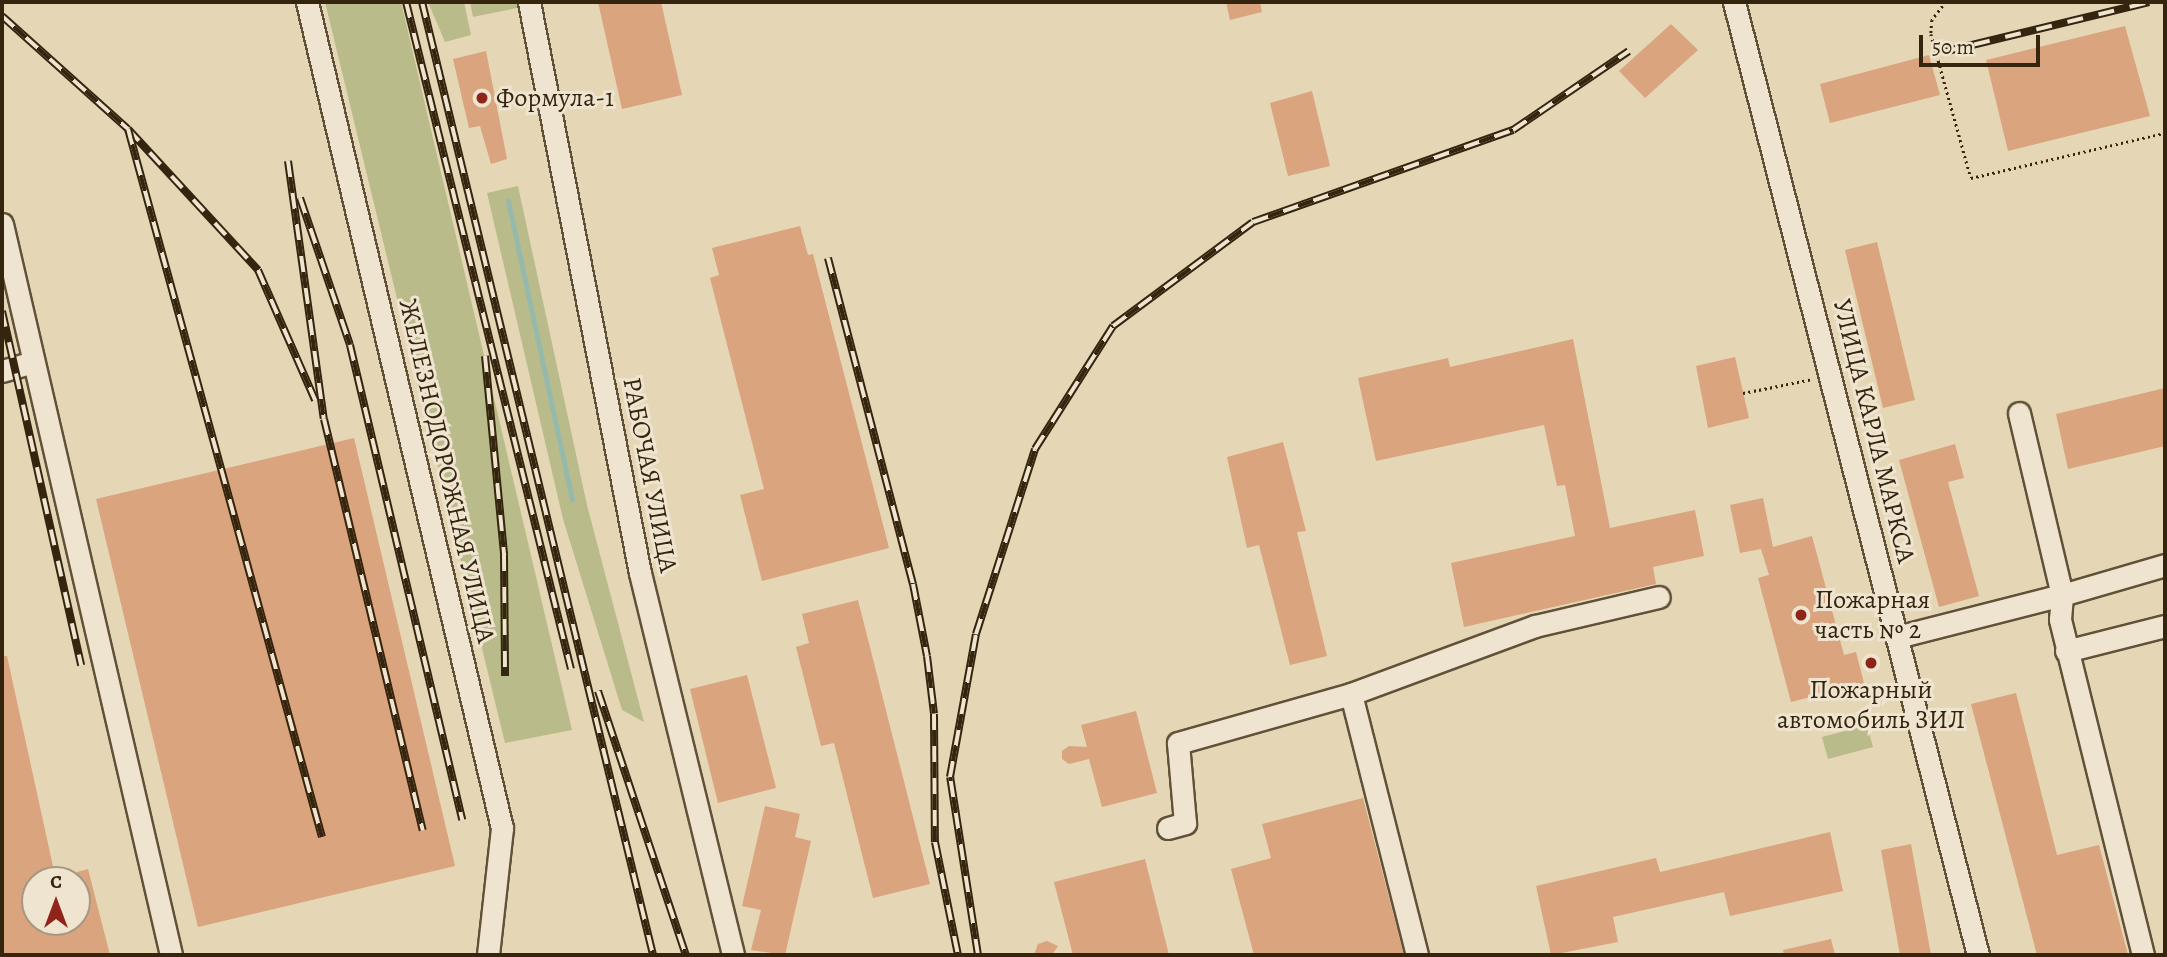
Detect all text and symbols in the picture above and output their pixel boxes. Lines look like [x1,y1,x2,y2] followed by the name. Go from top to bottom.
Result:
[1922,21,2043,65] scale bar
[1932,33,1974,61] text: 50 m
[496,82,614,114] place label: Формула-1
[474,90,490,106] marker: Формула-1
[392,296,502,646] street label: ЖЕЛЕЗНОДОРОЖНАЯ УЛИЦА
[1826,296,1922,566] street label: УЛИЦА КАРЛА МАРКСА
[616,375,684,575] street label: РАБОЧАЯ УЛИЦА
[1815,584,1930,646] place label: Пожарная часть № 2
[1793,607,1809,623] marker: Пожарная часть № 2
[1863,655,1879,671] marker: Пожарный автомобиль ЗИЛ
[1777,674,1965,736] place label: Пожарный автомобиль ЗИЛ
[21,866,91,936] north arrow
[50,869,62,895] text: С

